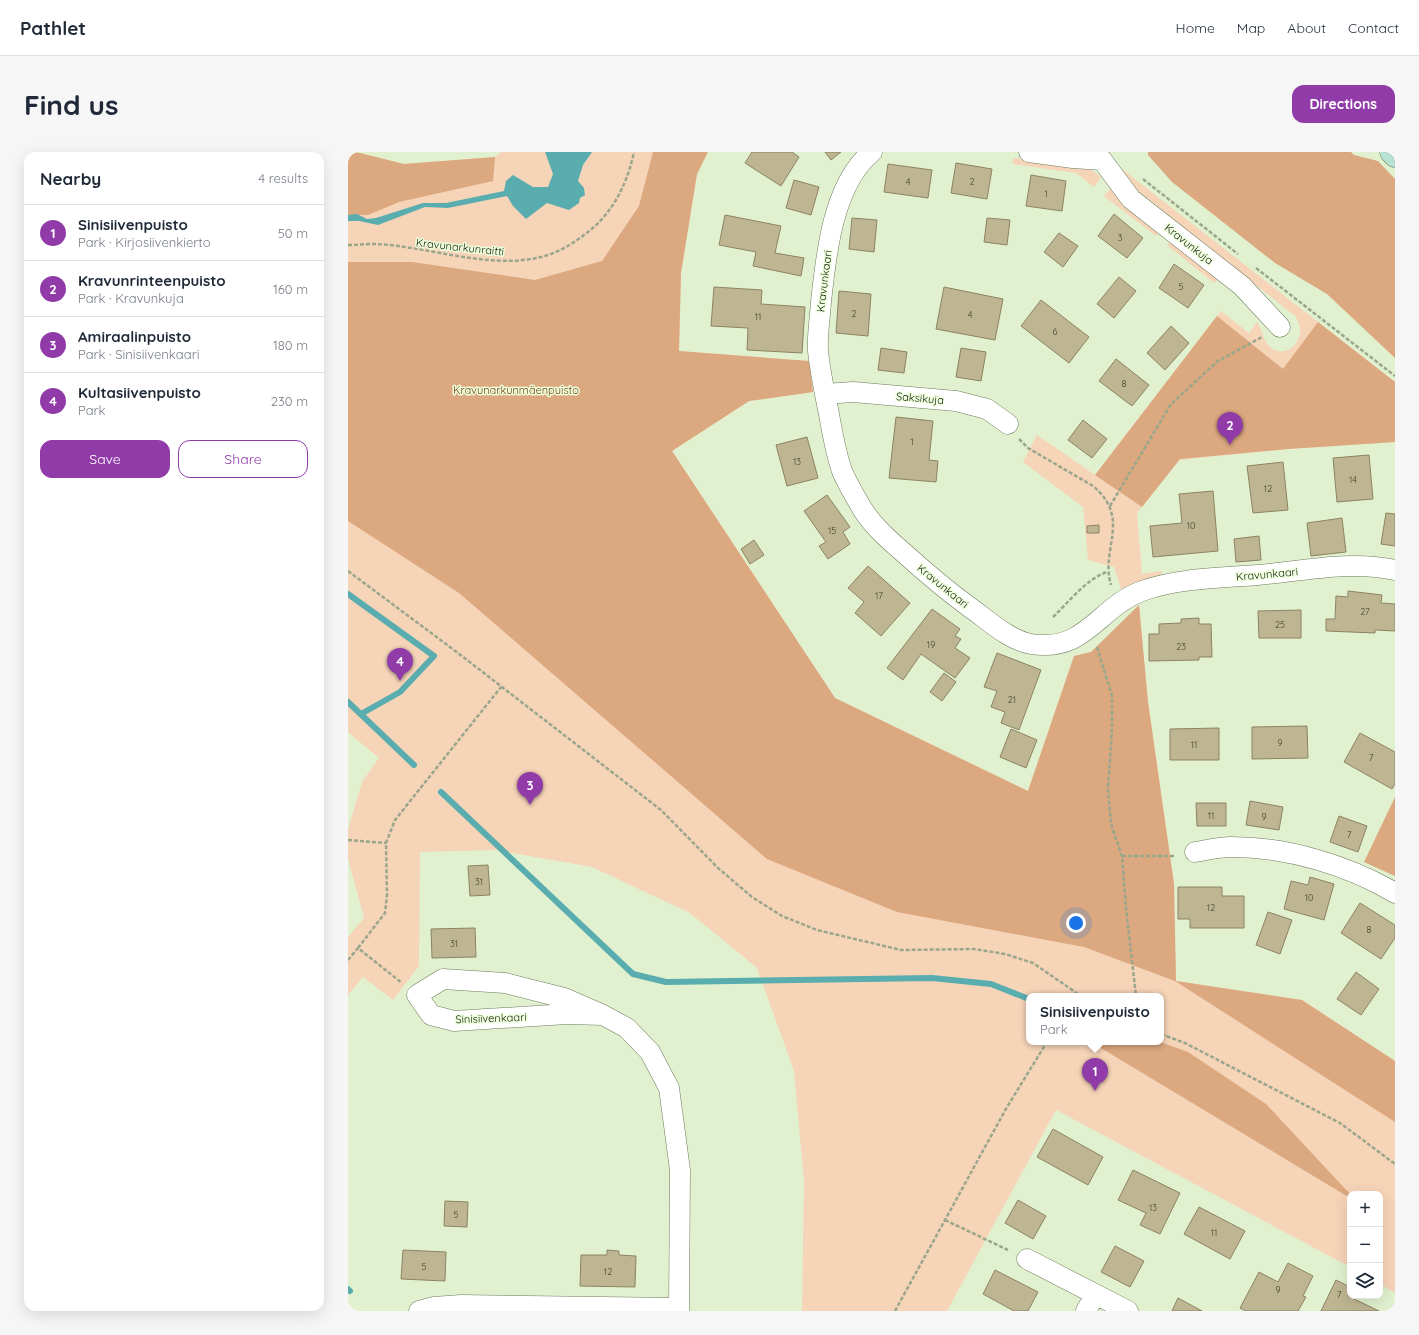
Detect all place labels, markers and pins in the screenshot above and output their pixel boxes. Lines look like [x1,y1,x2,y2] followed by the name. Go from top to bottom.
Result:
[1217,412,1243,445] pin: 2
[387,648,413,681] pin: 4
[517,772,543,805] pin: 3
[1082,1058,1108,1091] pin: 1

